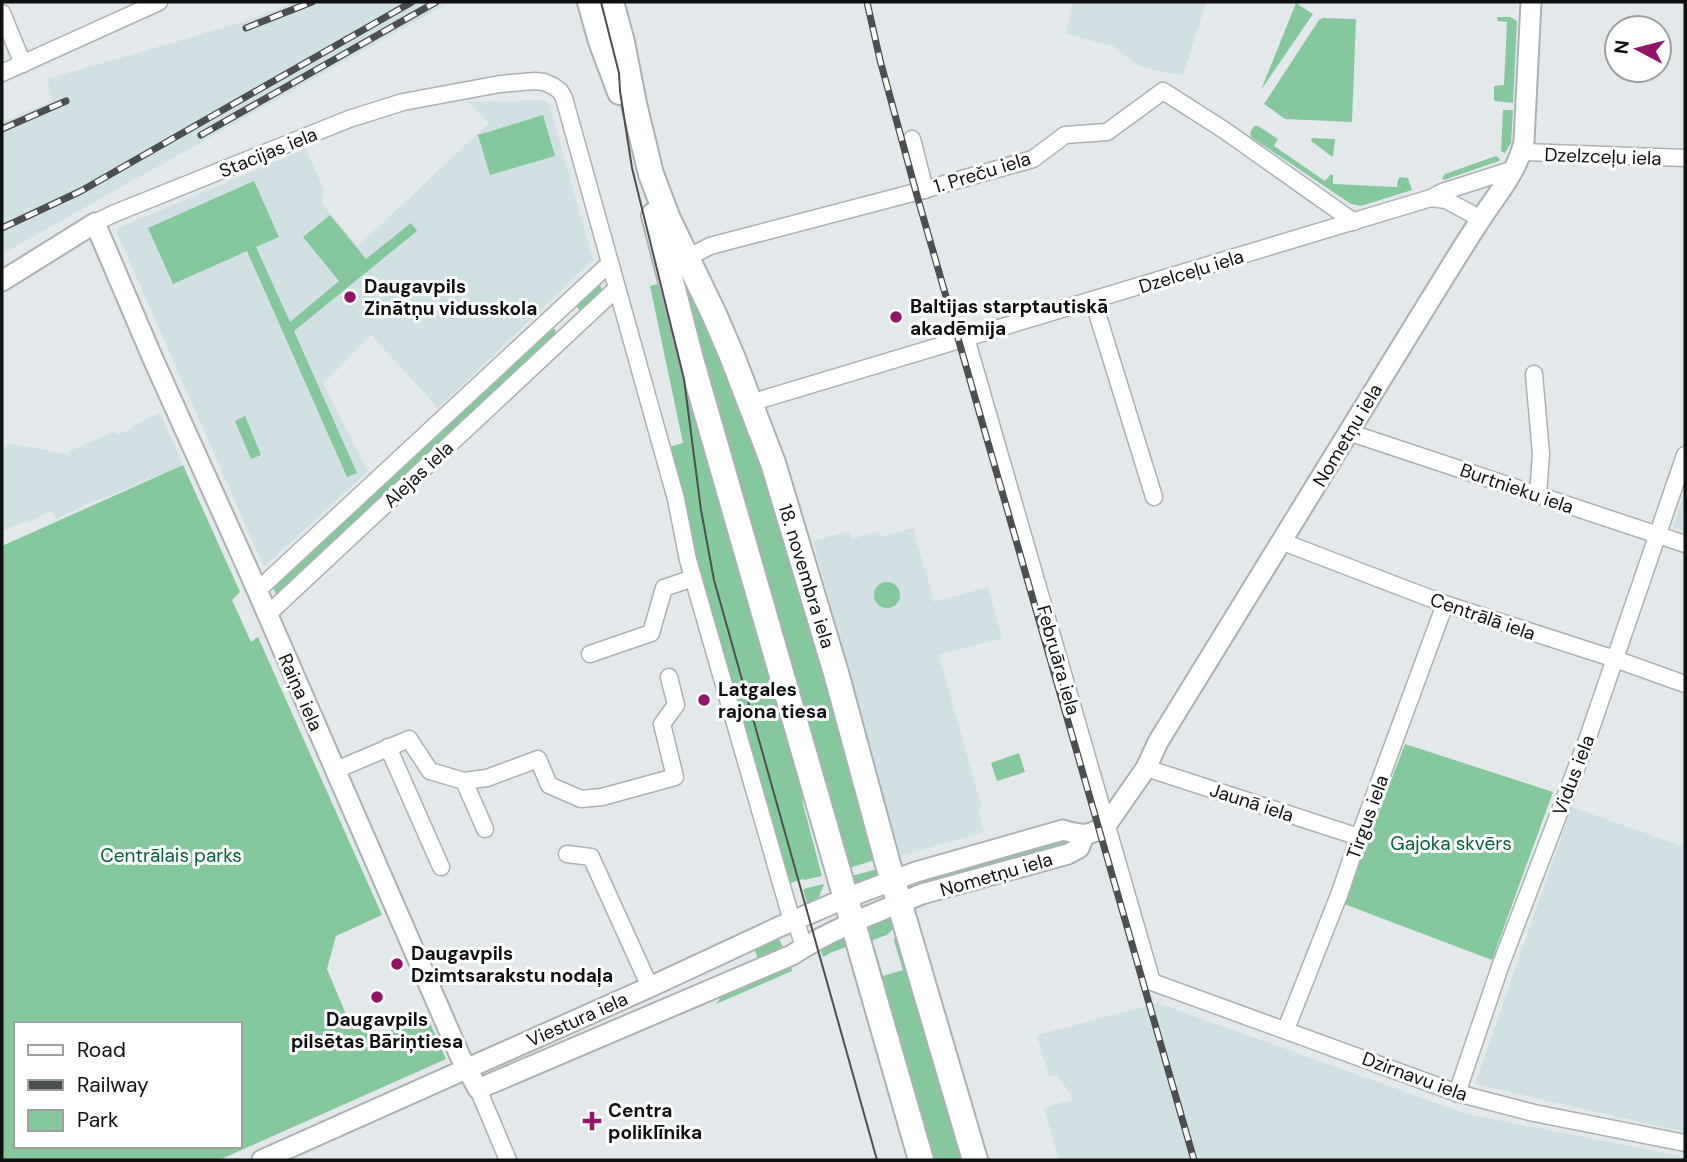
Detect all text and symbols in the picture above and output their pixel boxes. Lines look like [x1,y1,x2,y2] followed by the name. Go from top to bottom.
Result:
[1603,14,1673,84] north arrow
[1608,39,1635,55] text: N
[215,121,321,183] street label: Stacijas iela
[1544,142,1662,171] street label: Dzelzceļu iela
[931,146,1034,199] street label: 1. Preču iela
[1136,244,1247,299] street label: Dzelceļu iela
[364,274,537,321] place label: Daugavpils Zinātņu vidusskola
[342,289,358,305] marker: Daugavpils Zinātņu vidusskola
[910,294,1108,341] place label: Baltijas starptautiskā akadēmija
[888,309,904,325] marker: Baltijas starptautiskā akadēmija
[1307,379,1388,491] street label: Nometņu iela
[378,436,459,513] street label: Alejas iela
[1457,457,1577,520] street label: Burtnieku iela
[773,501,840,651] street label: 18. novembra iela
[1427,587,1539,646] street label: Centrālā iela
[1031,602,1086,718] street label: Februāra iela
[272,650,329,735] street label: Raiņa iela
[718,677,827,724] place label: Latgales rajona tiesa
[696,692,712,708] marker: Latgales rajona tiesa
[1547,731,1600,819] street label: Vidus iela
[1341,772,1394,863] street label: Tirgus iela
[1207,777,1297,828] street label: Jaunā iela
[1390,831,1512,856] park label: Gajoka skvērs
[100,843,242,868] park label: Centrālais parks
[937,846,1055,902] street label: Nometņu iela
[411,941,613,988] place label: Daugavpils Dzimtsarakstu nodaļa
[389,956,405,972] marker: Daugavpils Dzimtsarakstu nodaļa
[523,986,632,1053] street label: Viestura iela
[369,989,385,1005] marker: Daugavpils pilsētas Bāriņtiesa
[291,1007,463,1054] place label: Daugavpils pilsētas Bāriņtiesa
[14,1022,242,1148] legend
[77,1036,126,1064] text: Road
[1359,1046,1471,1107] street label: Dzirnavu iela
[77,1071,149,1099] text: Railway
[608,1098,702,1145] place label: Centra poliklīnika
[77,1106,119,1134] text: Park
[582,1111,602,1131] marker: Centra poliklīnika

